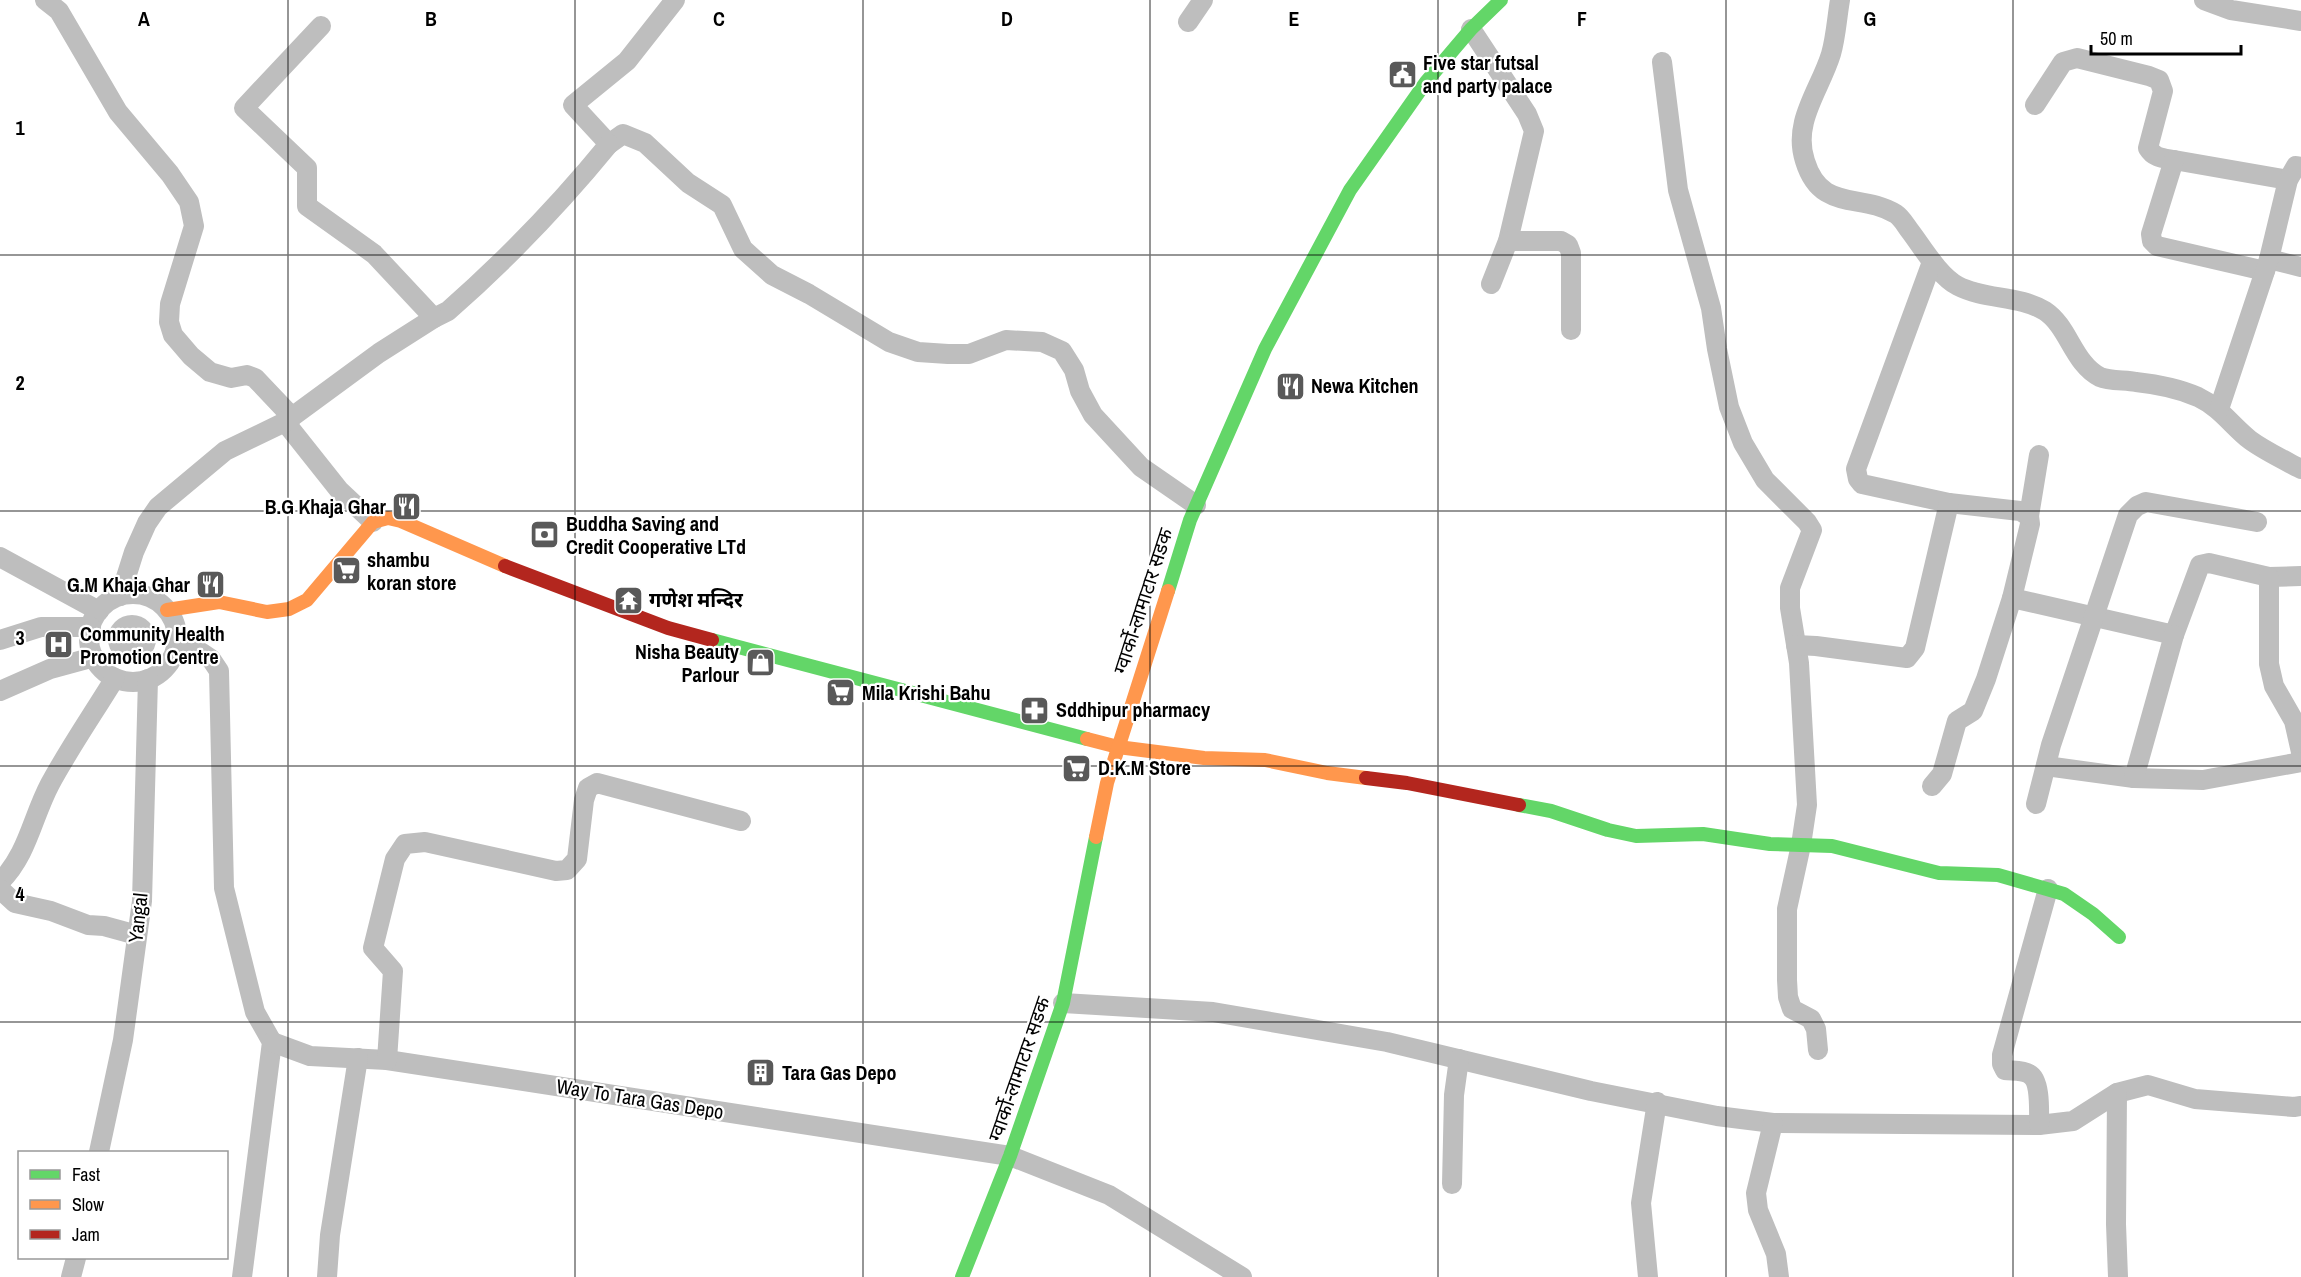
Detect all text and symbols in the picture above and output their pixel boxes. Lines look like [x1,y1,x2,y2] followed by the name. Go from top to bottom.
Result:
[138,5,150,32] text: A
[425,5,437,32] text: B
[713,5,725,32] text: C
[1001,5,1013,32] text: D
[1289,5,1300,32] text: E
[1577,5,1587,32] text: F
[1864,5,1876,32] text: G
[2091,18,2241,56] scale bar
[2100,26,2133,51] text: 50 m
[1423,49,1552,99] place label: Five star futsal and party palace
[1386,58,1418,90] public building icon: Five star futsal and party palace
[15,114,25,141] text: 1
[15,369,25,396] text: 2
[1274,370,1306,402] restaurant icon: Newa Kitchen
[1311,372,1419,399] place label: Newa Kitchen
[391,491,423,523] restaurant icon: B.G Khaja Ghar
[265,493,387,520] place label: B.G Khaja Ghar
[566,510,746,560] place label: Buddha Saving and Credit Cooperative LTd
[529,519,561,551] bank icon: Buddha Saving and Credit Cooperative LTd
[1106,524,1179,677] street label: ग्वार्को-लामाटार सडक
[367,546,456,596] place label: shambu koran store
[330,555,362,587] supermarket icon: shambu koran store
[195,569,227,601] restaurant icon: G.M Khaja Ghar
[67,571,191,598] place label: G.M Khaja Ghar
[612,584,644,616] temple icon: गणेश मन्दिर
[649,586,744,613] place label: गणेश मन्दिर
[80,620,225,670] place label: Community Health Promotion Centre
[15,624,25,651] text: 3
[43,629,75,661] hospital icon: Community Health Promotion Centre
[635,638,740,688] place label: Nisha Beauty Parlour
[744,647,776,679] shop icon: Nisha Beauty Parlour
[825,677,857,709] supermarket icon: Mila Krishi Bahu
[862,679,991,706] place label: Mila Krishi Bahu
[1019,694,1051,726] pharmacy icon: Sddhipur pharmacy
[1056,696,1211,723] place label: Sddhipur pharmacy
[1061,752,1093,784] supermarket icon: D.K.M Store
[1098,754,1191,781] place label: D.K.M Store
[15,880,25,907] text: 4
[121,892,154,944] street label: Yangal
[981,992,1056,1145] street label: ग्वार्को-लामाटार सडक
[745,1057,777,1089] building icon: Tara Gas Depo
[782,1059,897,1086] place label: Tara Gas Depo
[555,1072,726,1125] street label: Way To Tara Gas Depo
[18,1151,228,1259] legend
[72,1162,100,1187] text: Fast
[72,1192,104,1217] text: Slow
[72,1222,100,1247] text: Jam

